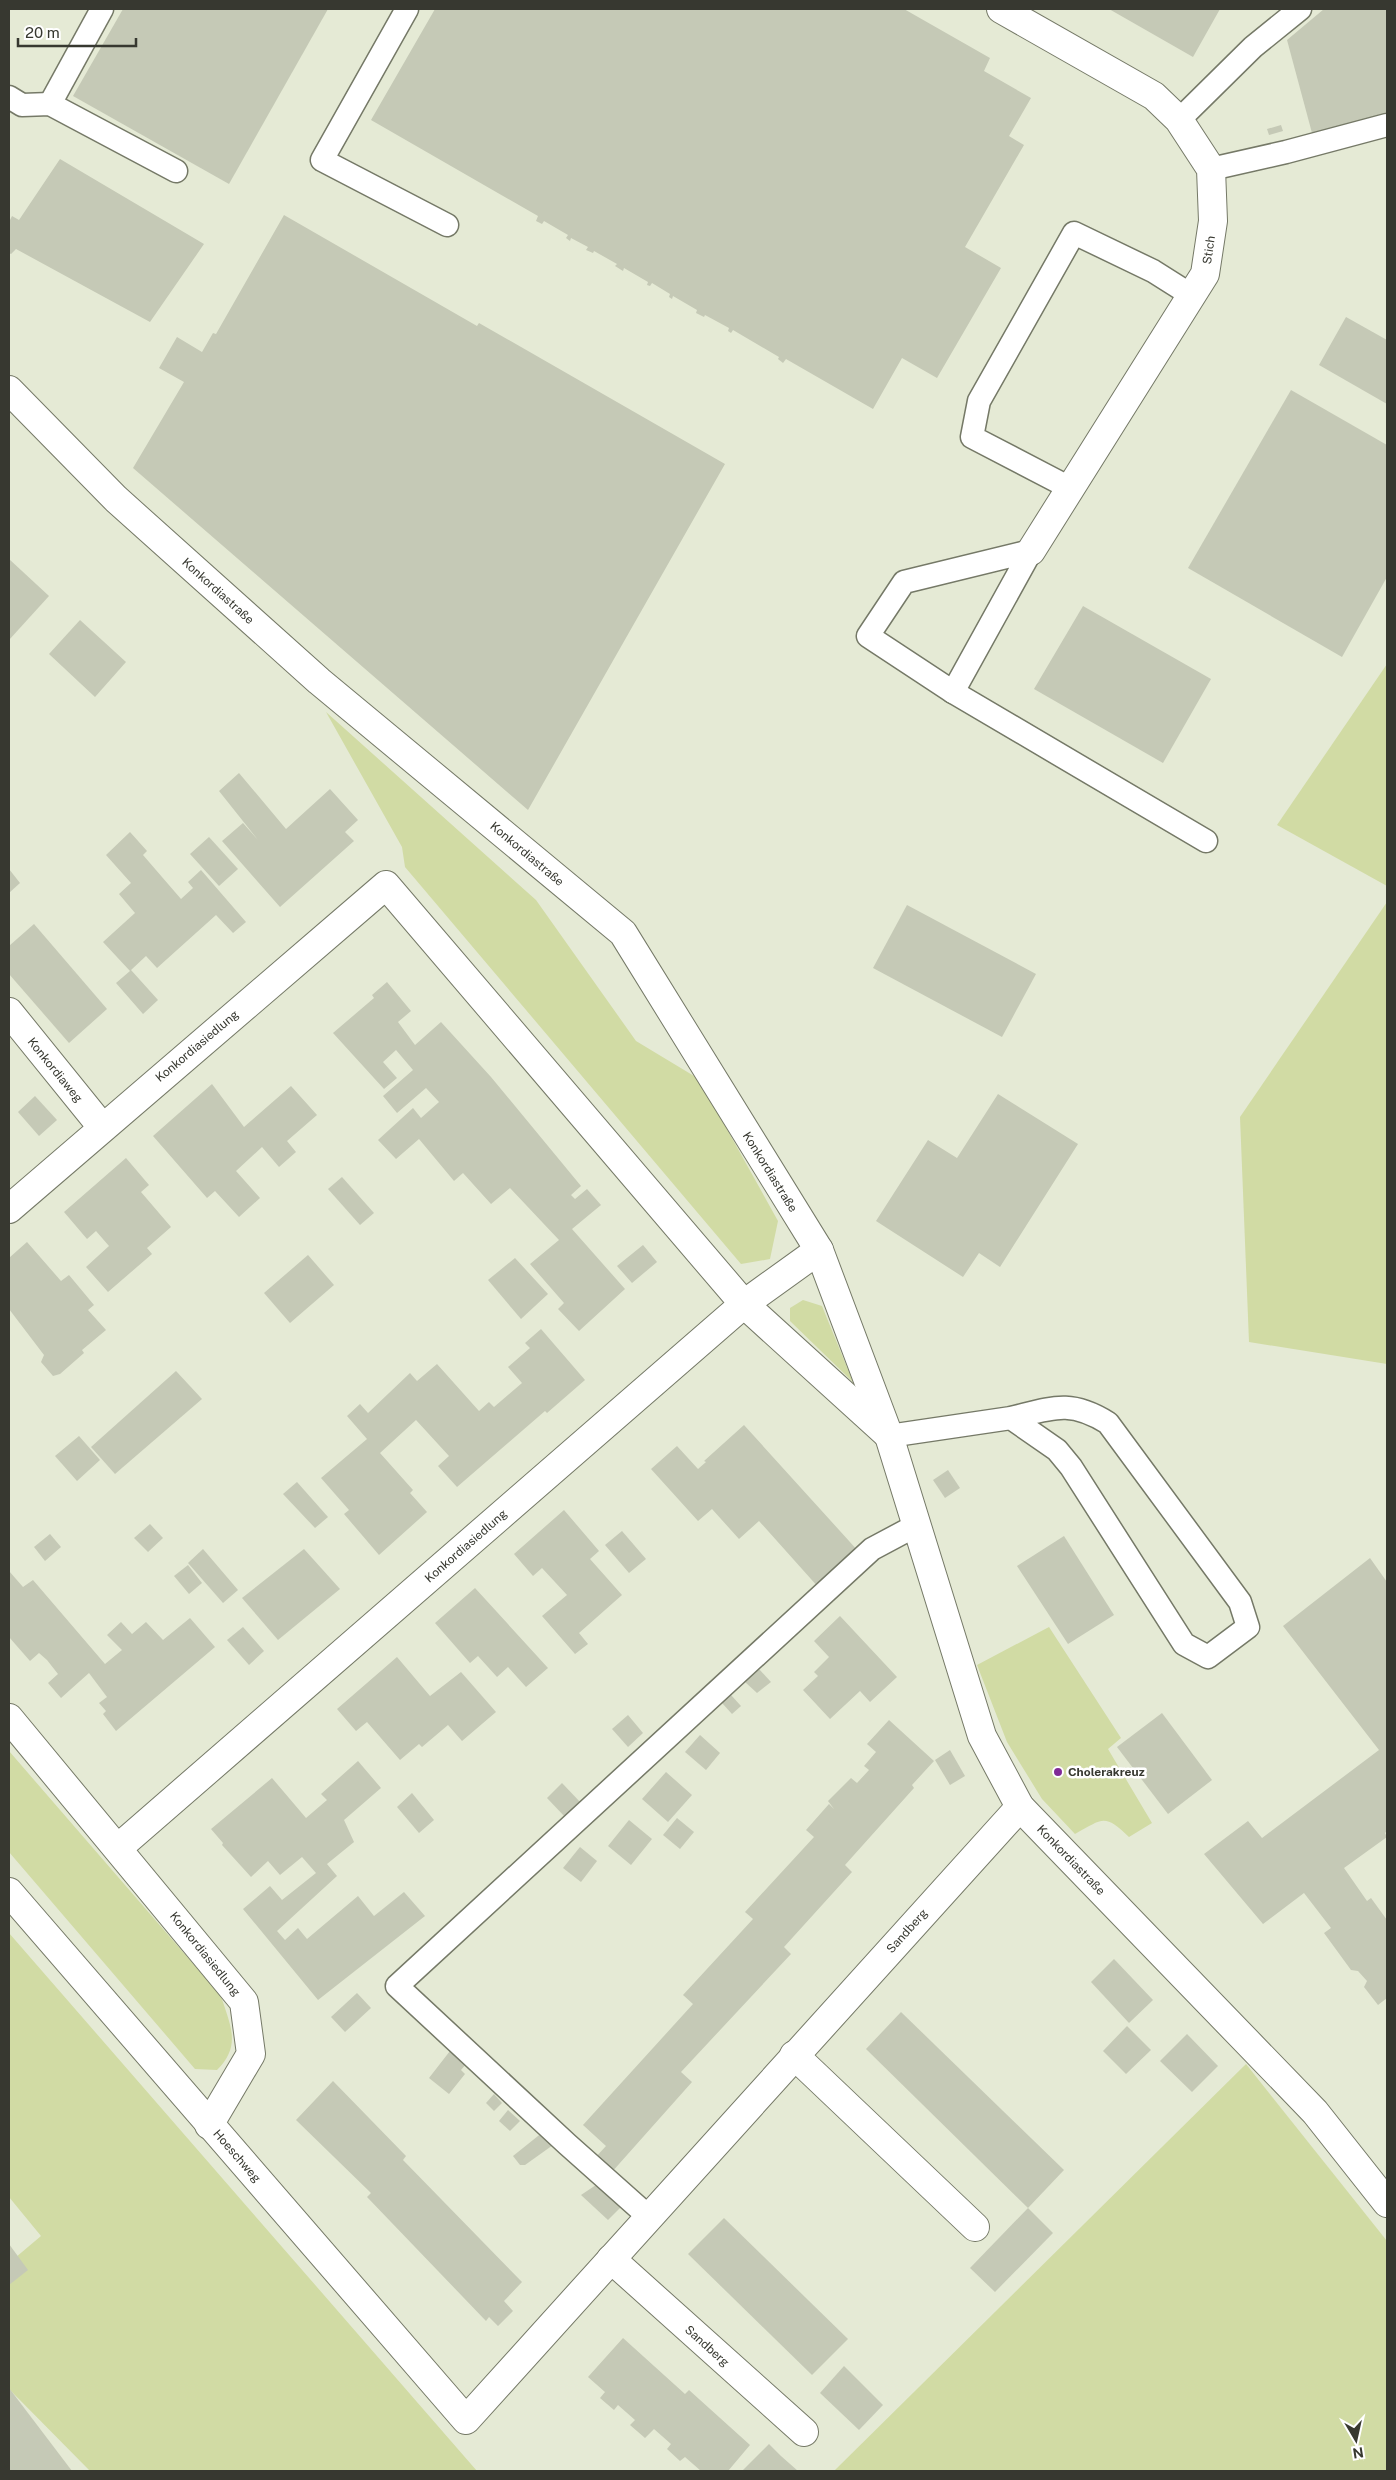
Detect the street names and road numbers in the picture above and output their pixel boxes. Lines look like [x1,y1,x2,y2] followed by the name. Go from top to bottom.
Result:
[1200,235,1218,265] street label: Stich
[179,555,257,627] street label: Konkordiastraße
[487,819,567,889] street label: Konkordiastraße
[153,1007,241,1085] street label: Konkordiasiedlung
[25,1035,85,1105] street label: Konkordiaweg
[740,1129,800,1215] street label: Konkordiastraße
[422,1507,510,1585] street label: Konkordiasiedlung
[1034,1822,1108,1898] street label: Konkordiastraße
[883,1906,931,1956] street label: Sandberg
[167,1909,243,1999] street label: Konkordiasiedlung
[210,2127,264,2185] street label: Hoeschweg
[682,2322,732,2370] street label: Sandberg

